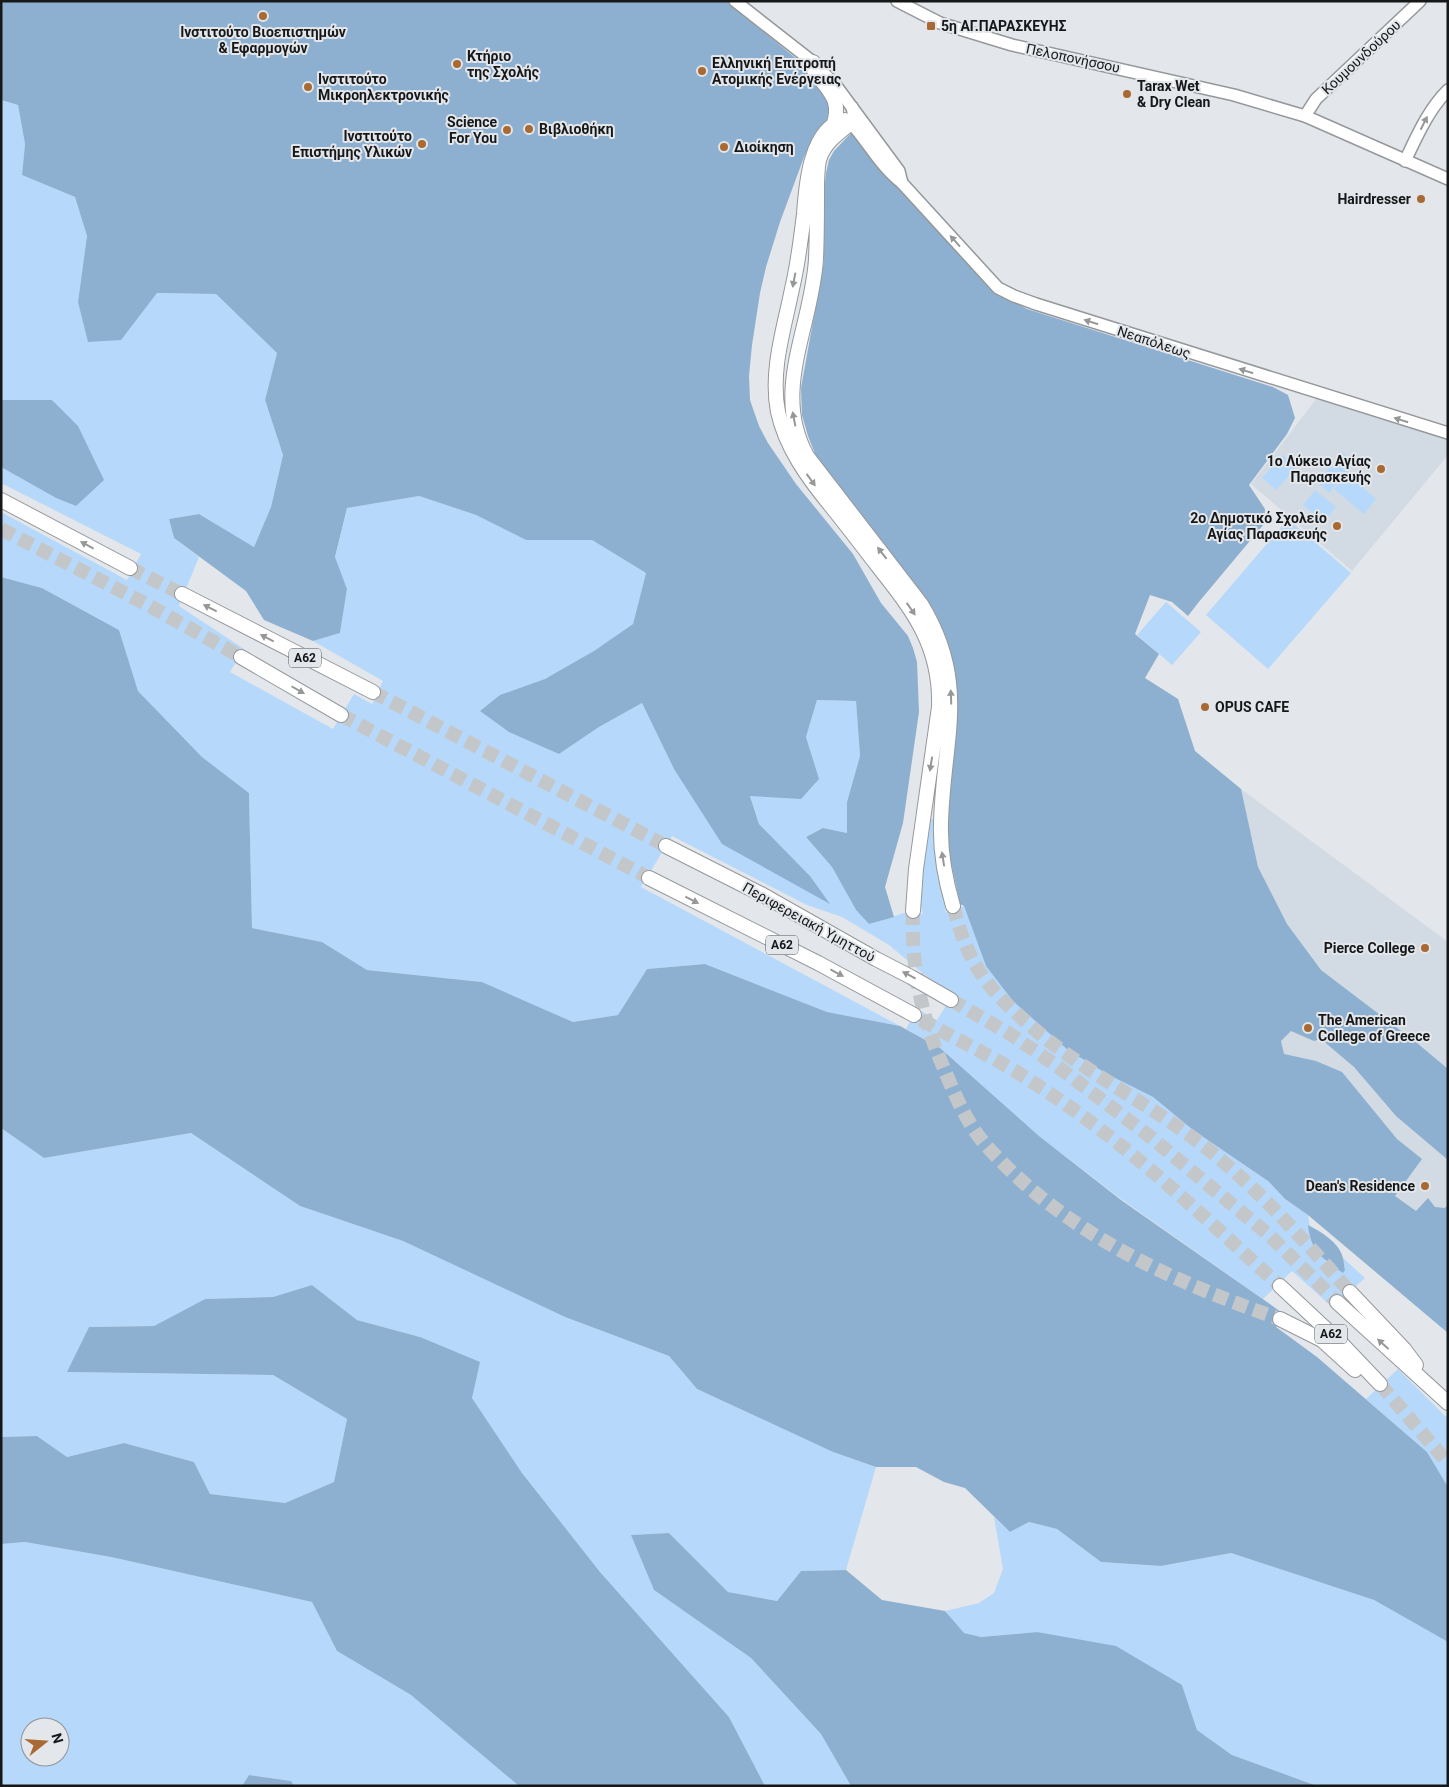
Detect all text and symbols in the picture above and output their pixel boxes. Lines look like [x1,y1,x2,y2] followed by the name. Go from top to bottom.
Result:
[257,10,269,22] marker: Ινστιτούτο Βιοεπιστημών & Εφαρμογών
[1318,16,1404,98] street label: Κουμουνδούρου
[941,18,1067,34] place label: 5η ΑΓ.ΠΑΡΑΣΚΕΥΗΣ
[925,20,937,32] marker: 5η ΑΓ.ΠΑΡΑΣΚΕΥΗΣ
[180,24,346,57] place label: Ινστιτούτο Βιοεπιστημών & Εφαρμογών
[1025,40,1121,76] street label: Πελοπονήσσου
[467,48,539,81] place label: Κτήριο της Σχολής
[712,55,841,87] place label: Ελληνική Επιτροπή Ατομικής Ενέργειας
[451,58,463,70] marker: Κτήριο της Σχολής
[696,65,708,77] marker: Ελληνική Επιτροπή Ατομικής Ενέργειας
[318,71,449,103] place label: Ινστιτούτο Μικροηλεκτρονικής
[1137,78,1210,110] place label: Tarax Wet & Dry Clean
[302,81,314,93] marker: Ινστιτούτο Μικροηλεκτρονικής
[1121,88,1133,100] marker: Tarax Wet & Dry Clean
[447,114,497,146] place label: Science For You
[1420,116,1428,131] one-way arrow
[539,121,614,137] place label: Βιβλιοθήκη
[523,123,535,135] marker: Βιβλιοθήκη
[501,124,513,136] marker: Science For You
[292,128,412,160] place label: Ινστιτούτο Επιστήμης Υλικών
[416,138,428,150] marker: Ινστιτούτο Επιστήμης Υλικών
[734,139,794,155] place label: Διοίκηση
[718,141,730,153] marker: Διοίκηση
[1337,191,1411,207] place label: Hairdresser
[1415,193,1427,205] marker: Hairdresser
[949,236,961,248] one-way arrow
[790,272,798,288] one-way arrow
[1083,317,1098,325] one-way arrow
[1115,323,1193,361] street label: Νεαπόλεως
[1238,367,1253,374] one-way arrow
[789,411,797,427] one-way arrow
[1393,415,1408,423] one-way arrow
[1267,453,1371,485] place label: 1ο Λύκειο Αγίας Παρασκευής
[1375,463,1387,475] marker: 1ο Λύκειο Αγίας Παρασκευής
[806,473,816,487] one-way arrow
[1190,510,1327,542] place label: 2ο Δημοτικό Σχολείο Αγίας Παρασκευής
[1331,520,1343,532] marker: 2ο Δημοτικό Σχολείο Αγίας Παρασκευής
[79,541,94,549] one-way arrow
[877,547,888,560] one-way arrow
[906,602,916,615] one-way arrow
[203,604,217,612] one-way arrow
[260,634,274,642] one-way arrow
[289,648,321,668] road number: Α62
[291,686,305,694] one-way arrow
[947,688,955,704] one-way arrow
[1215,699,1289,715] place label: OPUS CAFE
[1199,701,1211,713] marker: OPUS CAFE
[927,757,935,773] one-way arrow
[939,850,947,866] one-way arrow
[740,879,878,966] street label: Περιφερειακή Υμηττού
[685,896,699,904] one-way arrow
[766,936,798,954] road number: Α62
[1324,940,1415,956] place label: Pierce College
[1419,942,1431,954] marker: Pierce College
[830,969,844,977] one-way arrow
[901,971,916,979] one-way arrow
[1318,1012,1430,1044] place label: The American College of Greece
[1302,1022,1314,1034] marker: The American College of Greece
[1306,1178,1415,1194] place label: Dean's Residence
[1419,1180,1431,1192] marker: Dean's Residence
[1315,1325,1347,1344] road number: Α62
[1378,1338,1390,1350] one-way arrow
[20,1717,70,1767] north arrow
[48,1731,67,1745] text: N

